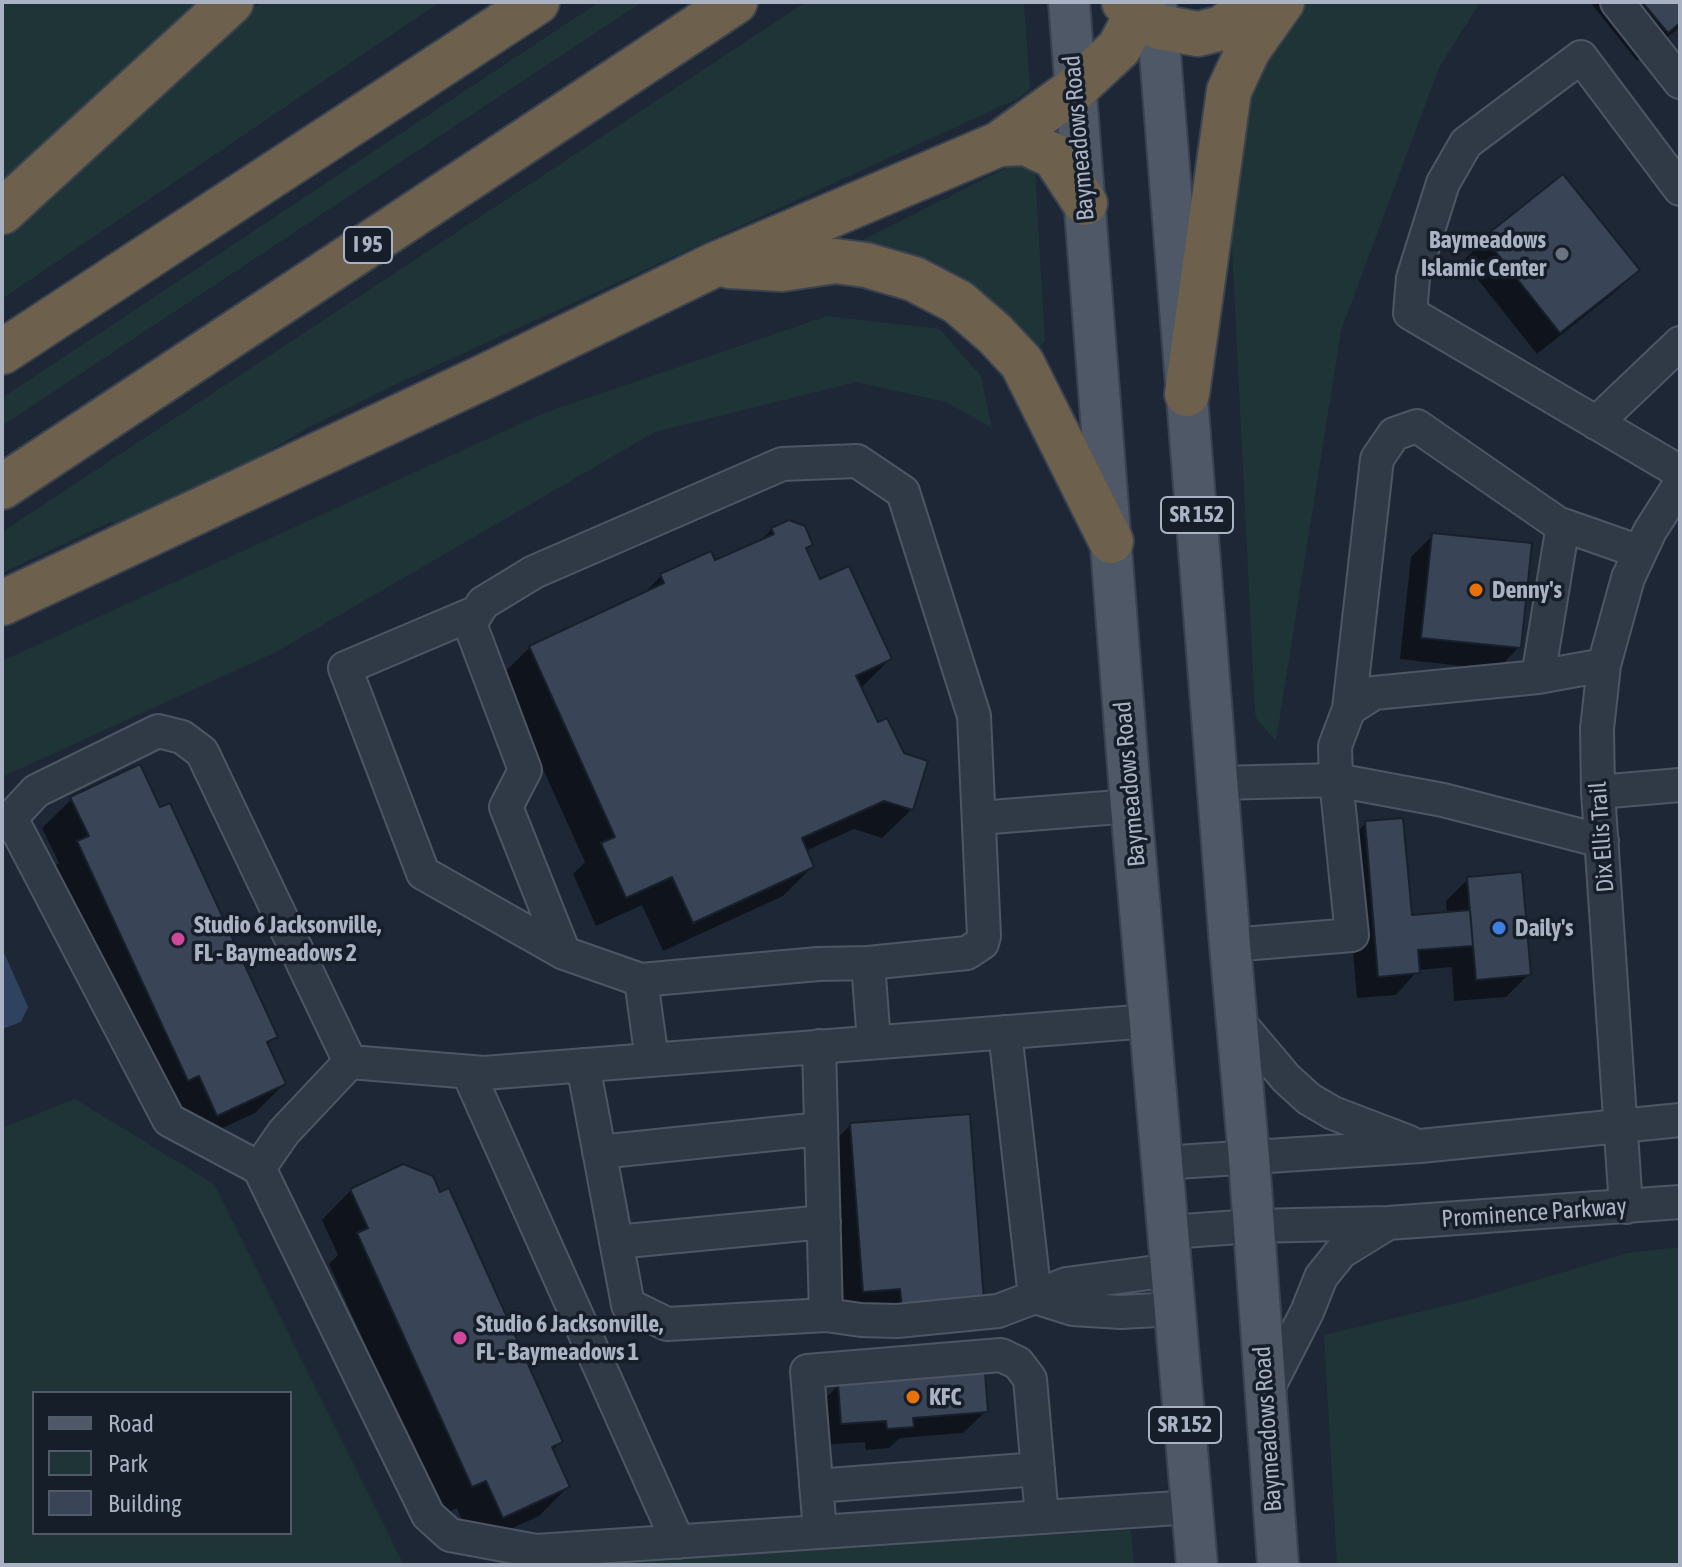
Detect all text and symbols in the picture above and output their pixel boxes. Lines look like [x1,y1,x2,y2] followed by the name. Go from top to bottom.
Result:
[1057,54,1101,222] street label: Baymeadows Road
[1421,226,1546,282] place label: Baymeadows Islamic Center
[344,227,392,263] road number: I 95
[1553,245,1571,263] marker: Baymeadows Islamic Center
[1161,497,1233,533] road number: SR 152
[1492,576,1562,604] place label: Denny's
[1467,581,1485,599] marker: Denny's
[1108,700,1152,868] street label: Baymeadows Road
[1584,781,1620,893] street label: Dix Ellis Trail
[194,911,381,967] place label: Studio 6 Jacksonville, FL - Baymeadows 2
[1515,914,1574,942] place label: Daily's
[1490,919,1508,937] marker: Daily's
[169,930,187,948] marker: Studio 6 Jacksonville, FL - Baymeadows 2
[1441,1192,1627,1234] street label: Prominence Parkway
[476,1310,663,1366] place label: Studio 6 Jacksonville, FL - Baymeadows 1
[451,1329,469,1347] marker: Studio 6 Jacksonville, FL - Baymeadows 1
[1248,1345,1288,1513] street label: Baymeadows Road
[929,1383,961,1411] place label: KFC
[904,1388,922,1406] marker: KFC
[32,1391,292,1535] legend
[1149,1407,1221,1443] road number: SR 152
[108,1410,154,1437] text: Road
[108,1450,148,1477] text: Park
[108,1490,181,1517] text: Building

